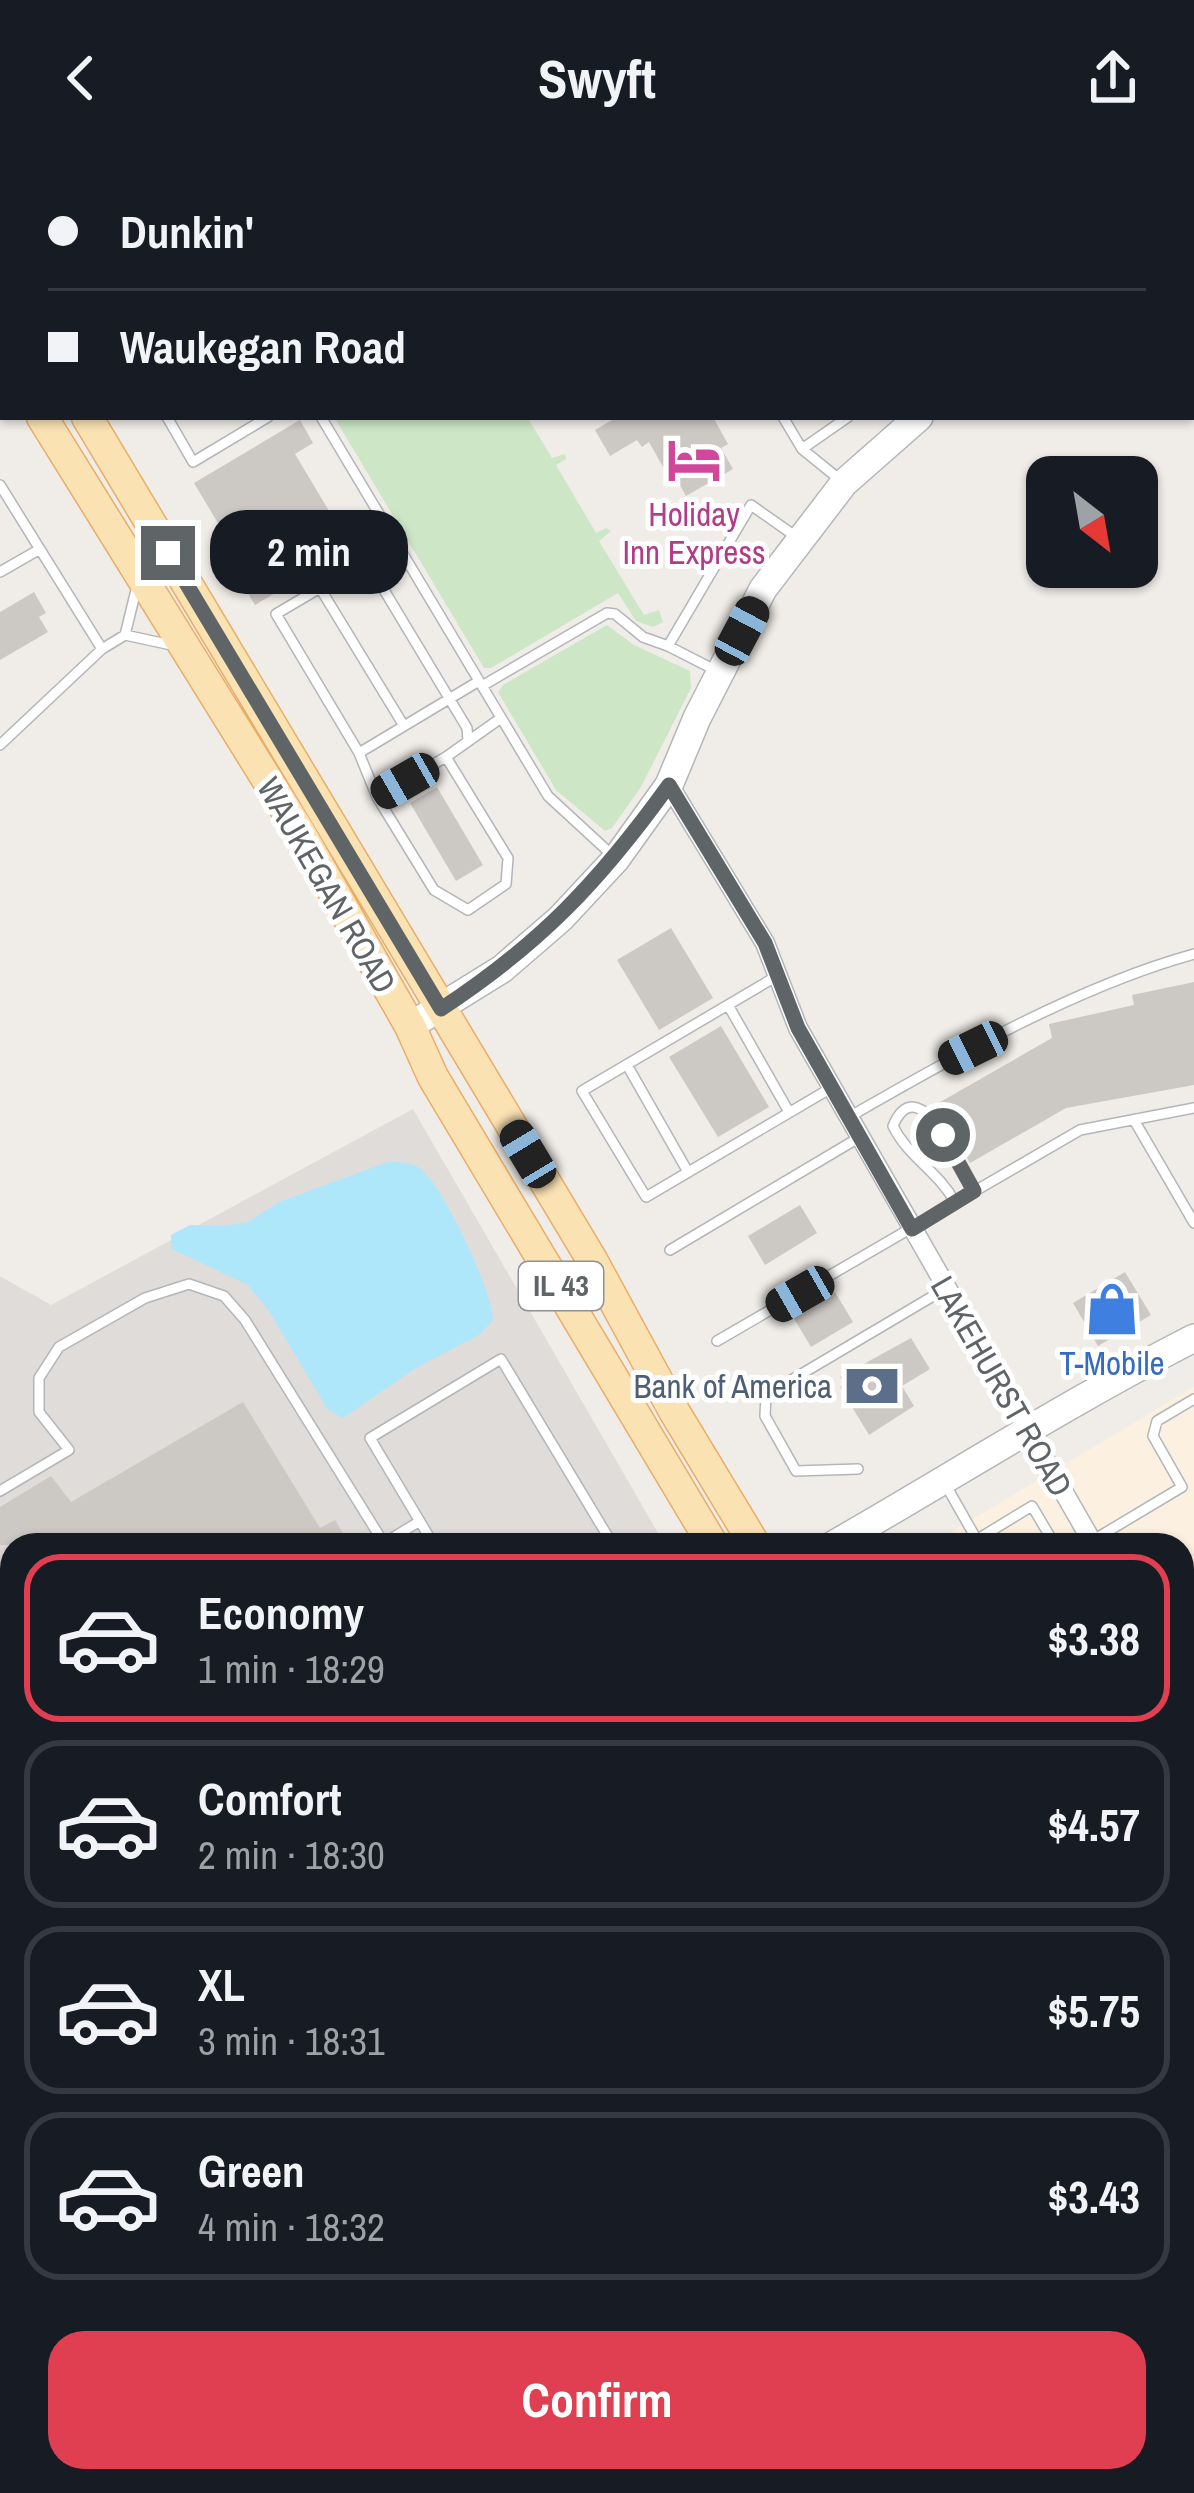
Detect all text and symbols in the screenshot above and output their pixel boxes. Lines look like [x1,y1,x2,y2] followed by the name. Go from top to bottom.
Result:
[538,42,656,115] text: Swyft
[48,45,114,111] icon: back
[1080,45,1146,111] icon: share
[120,201,254,262] text: Dunkin'
[120,316,406,377] text: Waukegan Road
[665,431,723,489] hotel icon: Holiday Inn Express
[1026,456,1158,588] north arrow
[1026,456,1158,588] map controls
[623,492,765,574] place label: Holiday Inn Express
[210,511,408,595] callout: 2 min
[141,526,195,580] route end
[267,526,351,578] text: 2 min
[709,591,775,671] car
[365,747,445,815] car
[247,769,407,1001] street label: WAUKEGAN ROAD
[933,1016,1013,1080] car
[916,1108,970,1162] route start
[494,1114,562,1194] car
[760,1260,840,1328] car
[519,1262,603,1310] road number: IL 43
[921,1268,1083,1504] street label: LAKEHURST ROAD
[1083,1280,1141,1338] shop icon: T-Mobile
[1059,1341,1165,1385] place label: T-Mobile
[843,1357,901,1415] bank icon: Bank of America
[633,1364,832,1408] place label: Bank of America
[198,1582,364,1643] text: Economy
[54,1584,162,1692] icon: car
[1048,1608,1140,1669] text: $3.38
[198,1643,385,1695] text: 1 min · 18:29
[198,1768,341,1829] text: Comfort
[54,1770,162,1878] icon: car
[1048,1794,1140,1855] text: $4.57
[198,1829,385,1881] text: 2 min · 18:30
[198,1954,245,2015] text: XL
[54,1956,162,2064] icon: car
[1048,1980,1140,2041] text: $5.75
[198,2015,385,2067] text: 3 min · 18:31
[198,2140,305,2201] text: Green
[54,2142,162,2250] icon: car
[1048,2166,1140,2227] text: $3.43
[198,2201,385,2253] text: 4 min · 18:32
[48,2331,1146,2469] button: Confirm

